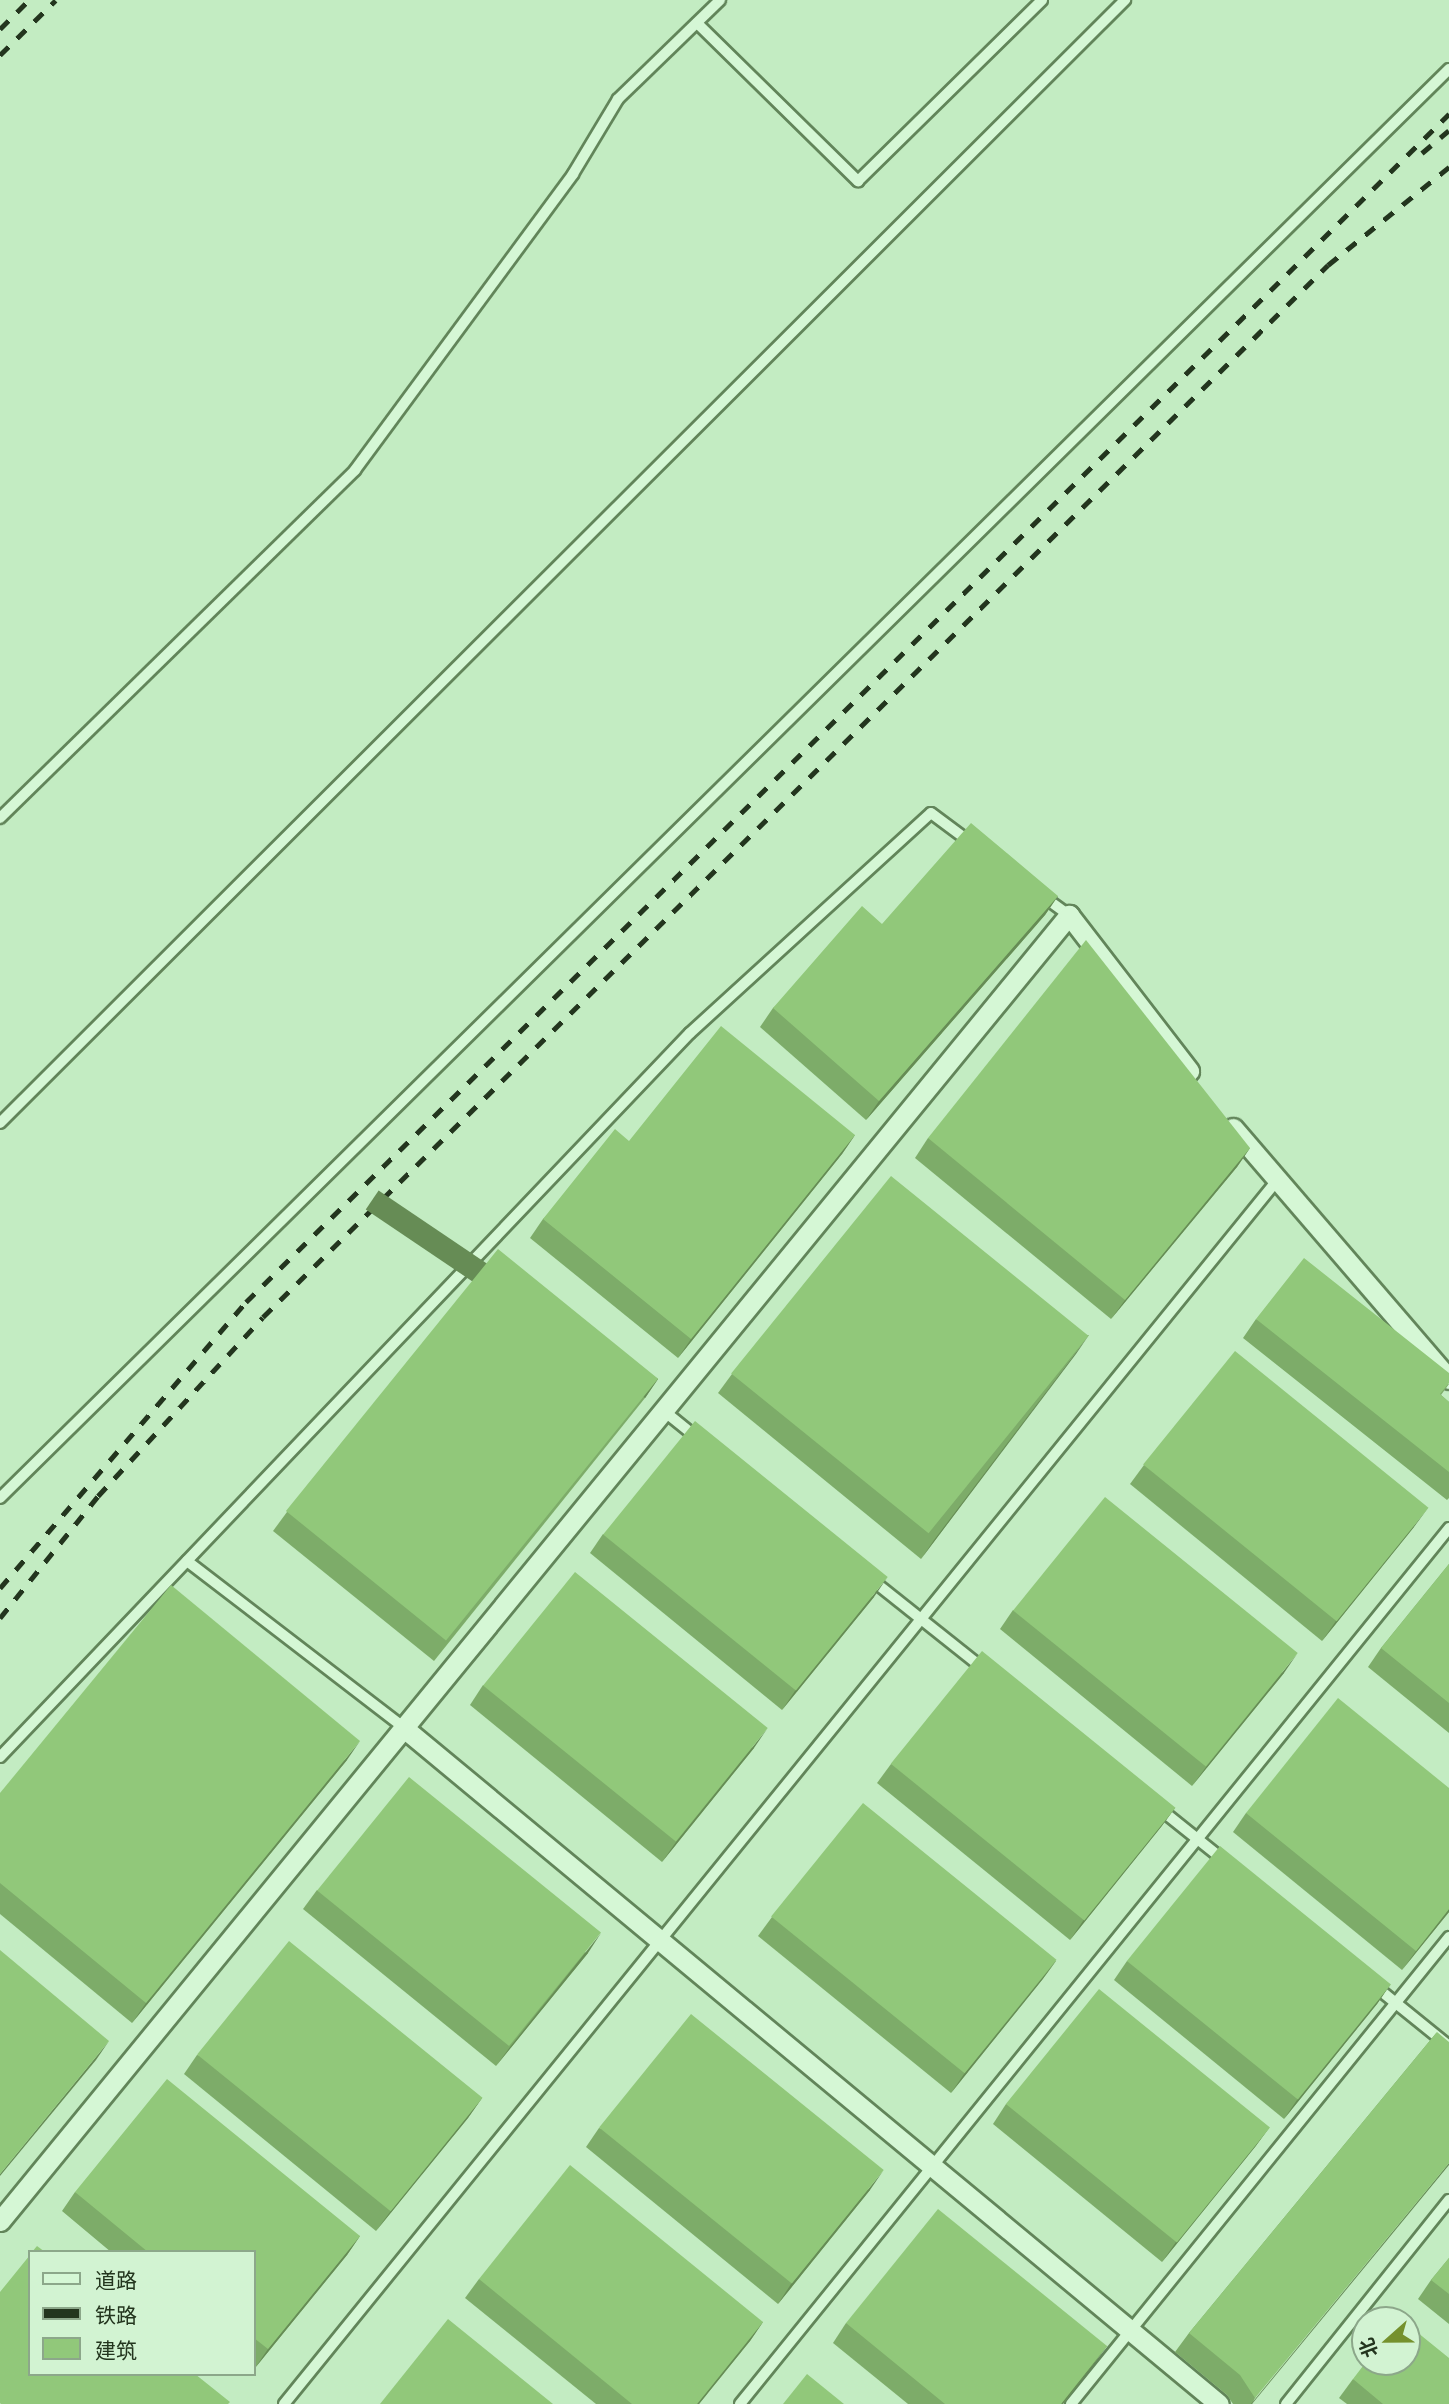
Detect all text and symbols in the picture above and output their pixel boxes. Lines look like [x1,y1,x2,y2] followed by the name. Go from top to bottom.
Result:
[28,2250,256,2376] legend
[95,2266,137,2294] text: 道路
[95,2301,137,2329] text: 铁路
[1351,2306,1421,2376] north arrow
[1354,2335,1383,2361] text: 北
[95,2336,137,2364] text: 建筑

